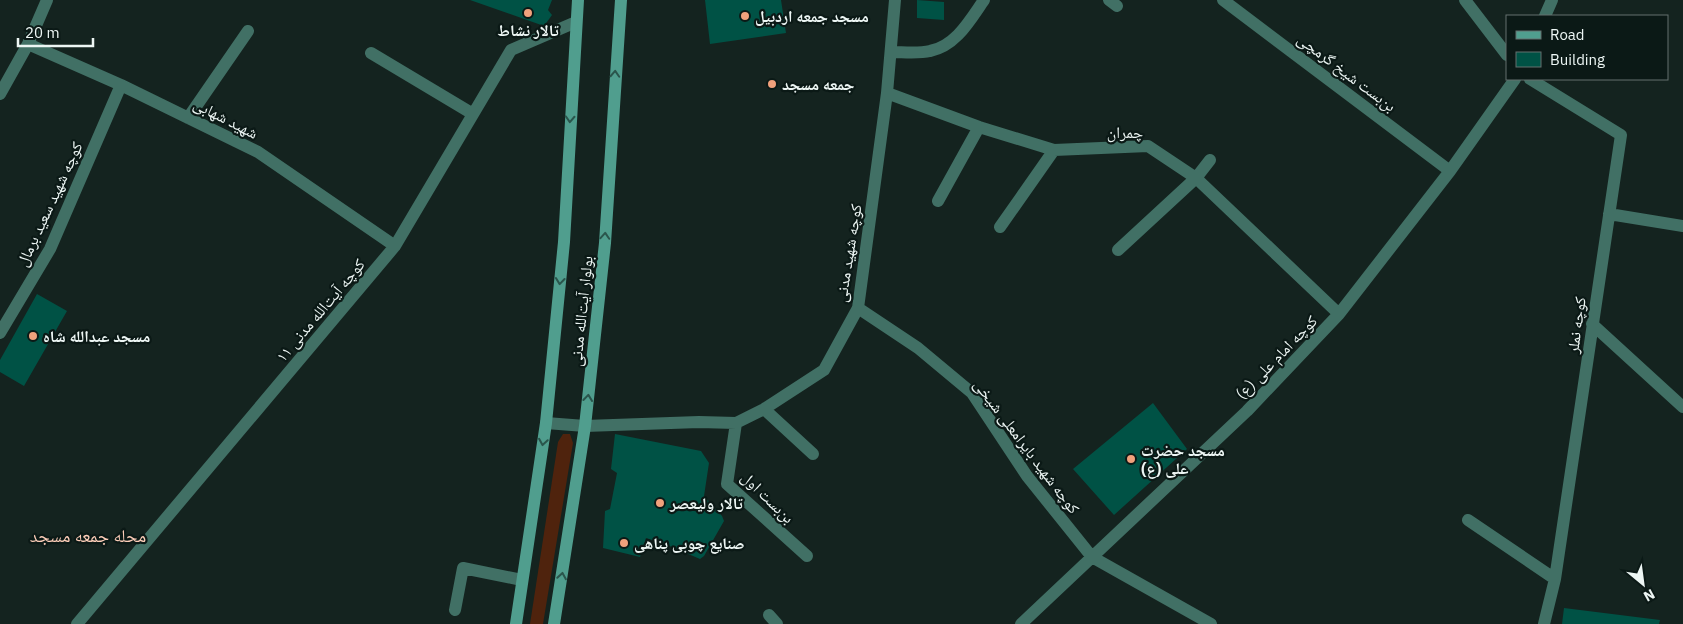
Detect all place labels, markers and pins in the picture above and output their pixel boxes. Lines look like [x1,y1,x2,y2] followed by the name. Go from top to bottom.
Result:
[755,6,869,26] place label: مسجد جمعه اردبیل
[522,7,534,19] marker: تالار نشاط
[739,10,751,22] marker: مسجد جمعه اردبیل
[497,20,559,40] place label: تالار نشاط
[782,74,854,94] place label: جمعه مسجد
[766,78,778,90] marker: جمعه مسجد
[43,326,150,346] place label: مسجد عبدالله شاه
[27,330,39,342] marker: مسجد عبدالله شاه
[1141,440,1225,479] place label: مسجد حضرت علی (ع)
[1125,453,1137,465] marker: مسجد حضرت علی (ع)
[669,493,744,513] place label: تالار ولیعصر
[654,497,666,509] marker: تالار ولیعصر
[634,533,744,554] place label: صنایع چوبی پناهی
[618,537,630,549] marker: صنایع چوبی پناهی

